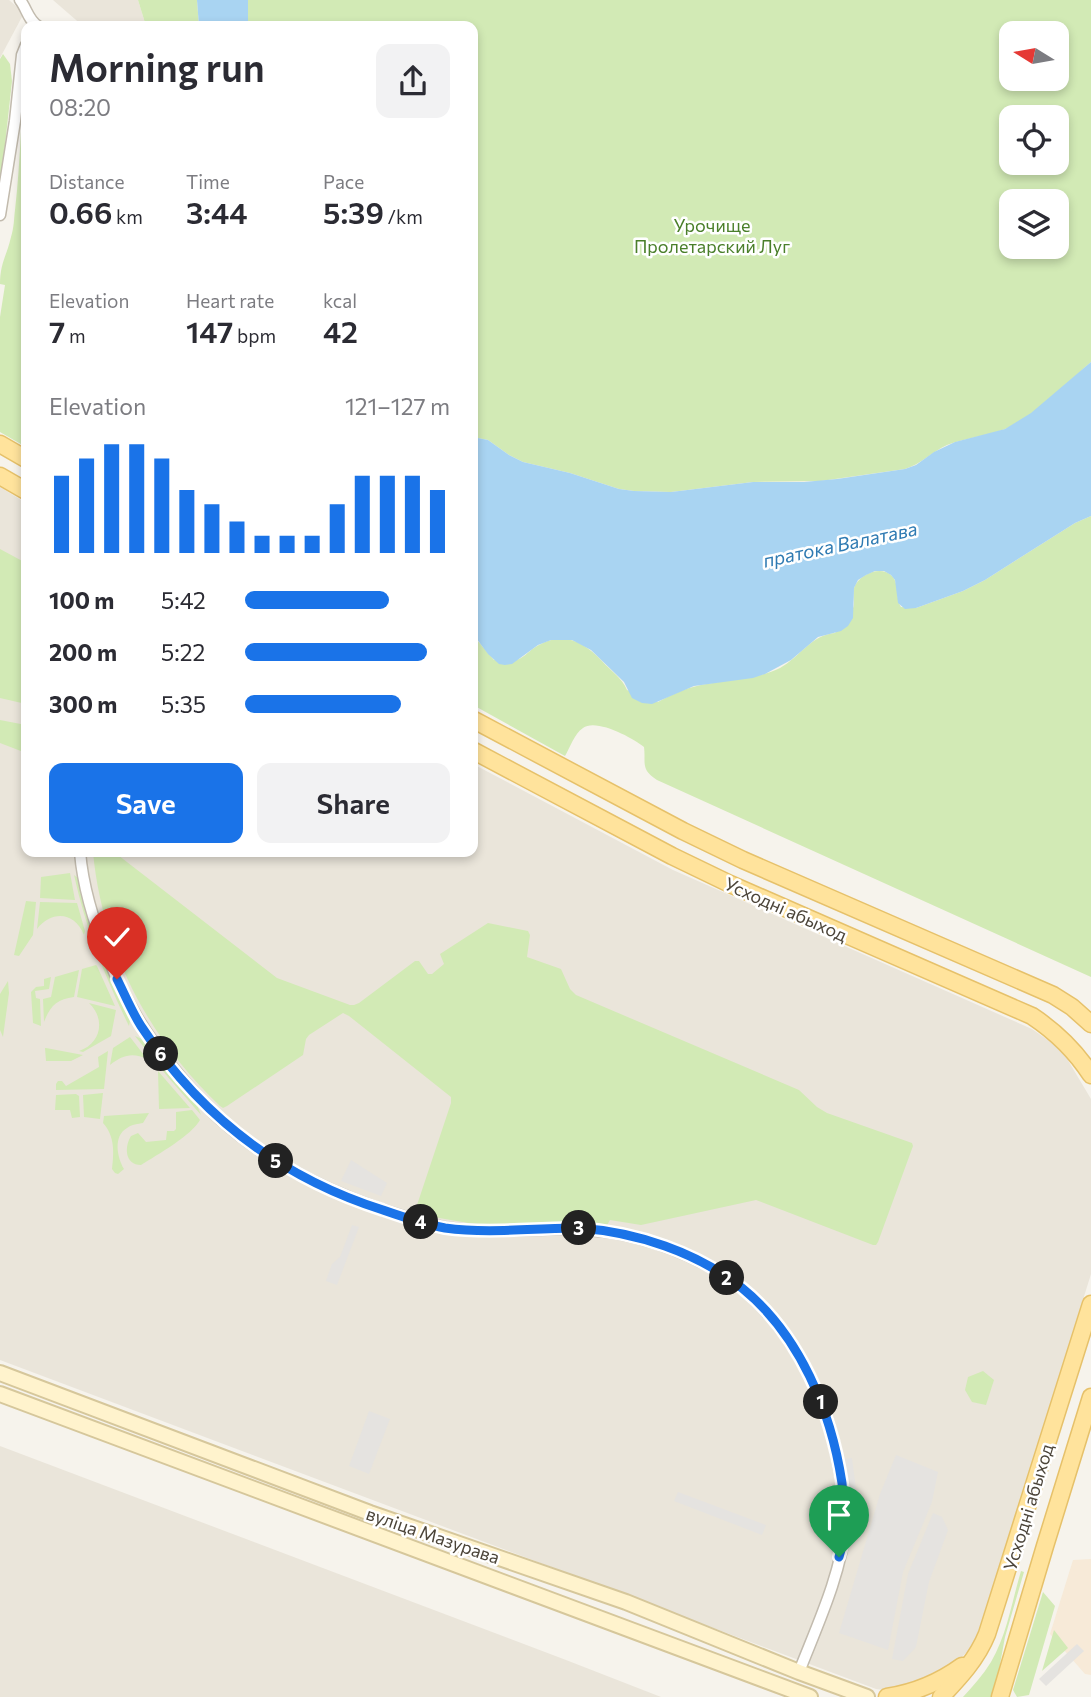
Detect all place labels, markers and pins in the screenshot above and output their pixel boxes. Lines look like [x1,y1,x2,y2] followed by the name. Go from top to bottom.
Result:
[87,907,147,979] pin
[144,1036,178,1072] pin: 6
[258,1144,294,1178] pin: 5
[404,1204,438,1240] pin: 4
[562,1210,596,1246] pin: 3
[710,1260,744,1296] pin: 2
[804,1384,838,1420] pin: 1
[809,1485,869,1557] pin

